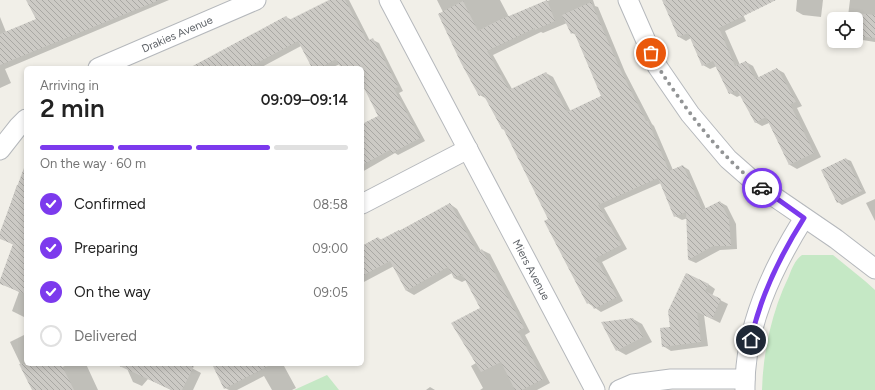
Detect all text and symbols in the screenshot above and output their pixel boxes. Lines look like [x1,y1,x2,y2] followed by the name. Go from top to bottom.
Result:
[827,12,863,48] map controls
[827,12,863,48] button: locate
[140,13,214,55] street label: Drakies Avenue
[634,36,668,70] pin
[640,42,662,64] icon: bag
[40,78,99,93] text: Arriving in
[261,91,348,109] text: 09:09–09:14
[40,92,105,124] text: 2 min
[40,156,146,171] text: On the way · 60 m
[742,168,782,208] courier
[751,177,773,199] icon: car
[40,193,62,215] icon: check
[74,195,146,213] text: Confirmed
[313,197,348,212] text: 08:58
[40,237,62,259] icon: check
[510,237,553,302] street label: Miers Avenue
[74,239,138,257] text: Preparing
[312,241,348,256] text: 09:00
[40,281,62,303] icon: check
[74,283,151,301] text: On the way
[313,285,348,300] text: 09:05
[734,323,768,357] pin
[74,327,137,345] text: Delivered
[740,329,762,351] icon: home

